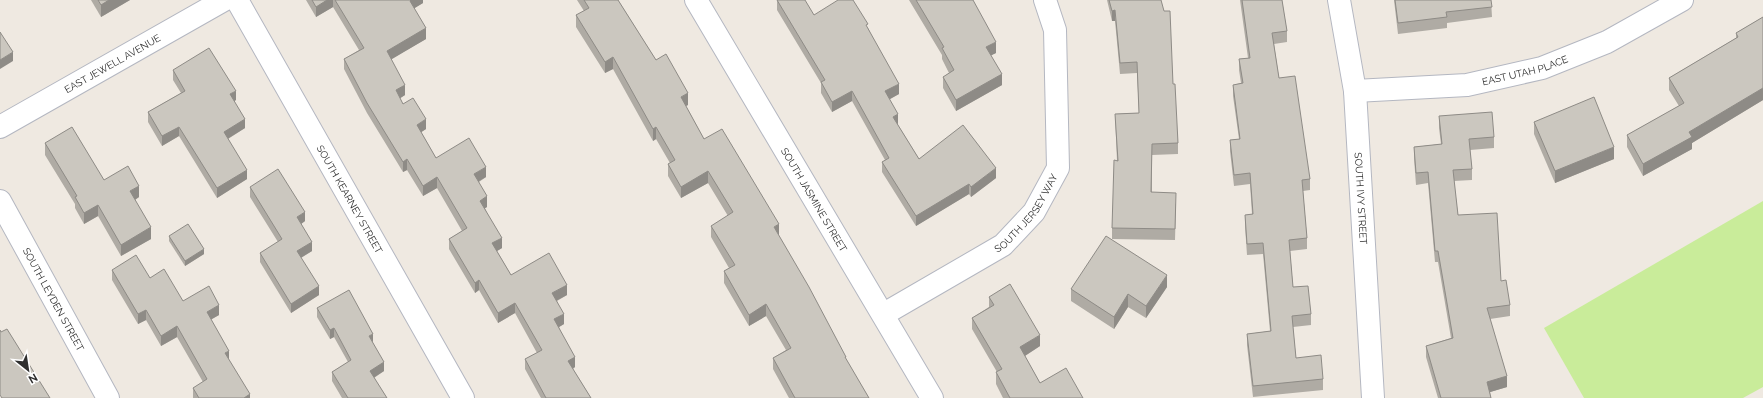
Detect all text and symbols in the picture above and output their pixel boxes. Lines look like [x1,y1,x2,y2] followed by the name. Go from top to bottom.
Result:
[62,32,162,95] street label: EAST JEWELL AVENUE
[1481,53,1569,87] street label: EAST UTAH PLACE
[315,143,385,255] street label: SOUTH KEARNEY STREET
[779,146,849,254] street label: SOUTH JASMINE STREET
[1353,152,1369,245] street label: SOUTH IVY STREET
[992,171,1060,254] street label: SOUTH JERSEY WAY
[21,246,87,353] street label: SOUTH LEYDEN STREET
[8,350,48,390] north arrow
[26,370,40,386] text: N

